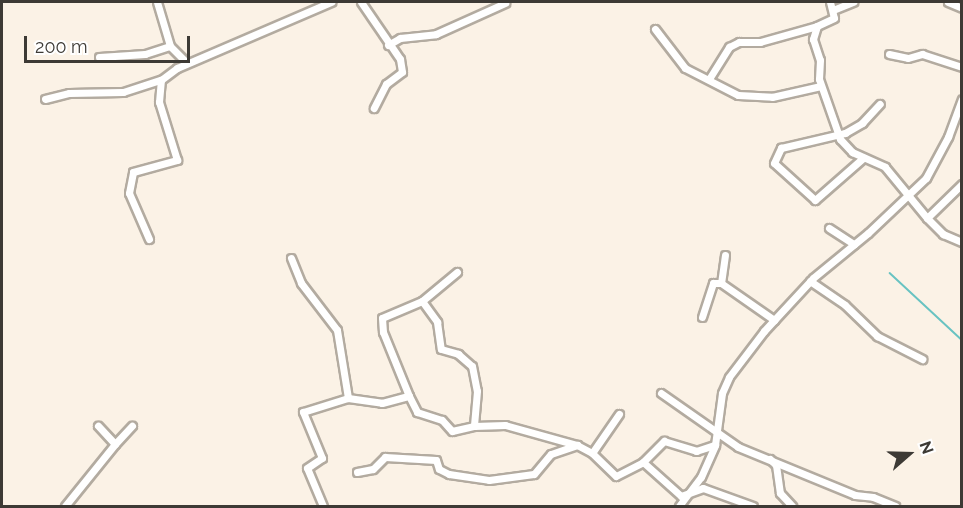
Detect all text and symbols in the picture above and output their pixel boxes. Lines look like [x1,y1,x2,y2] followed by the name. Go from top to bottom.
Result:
[27,24,194,62] scale bar
[35,36,88,57] text: 200 m
[879,424,939,484] north arrow
[915,439,937,457] text: N

